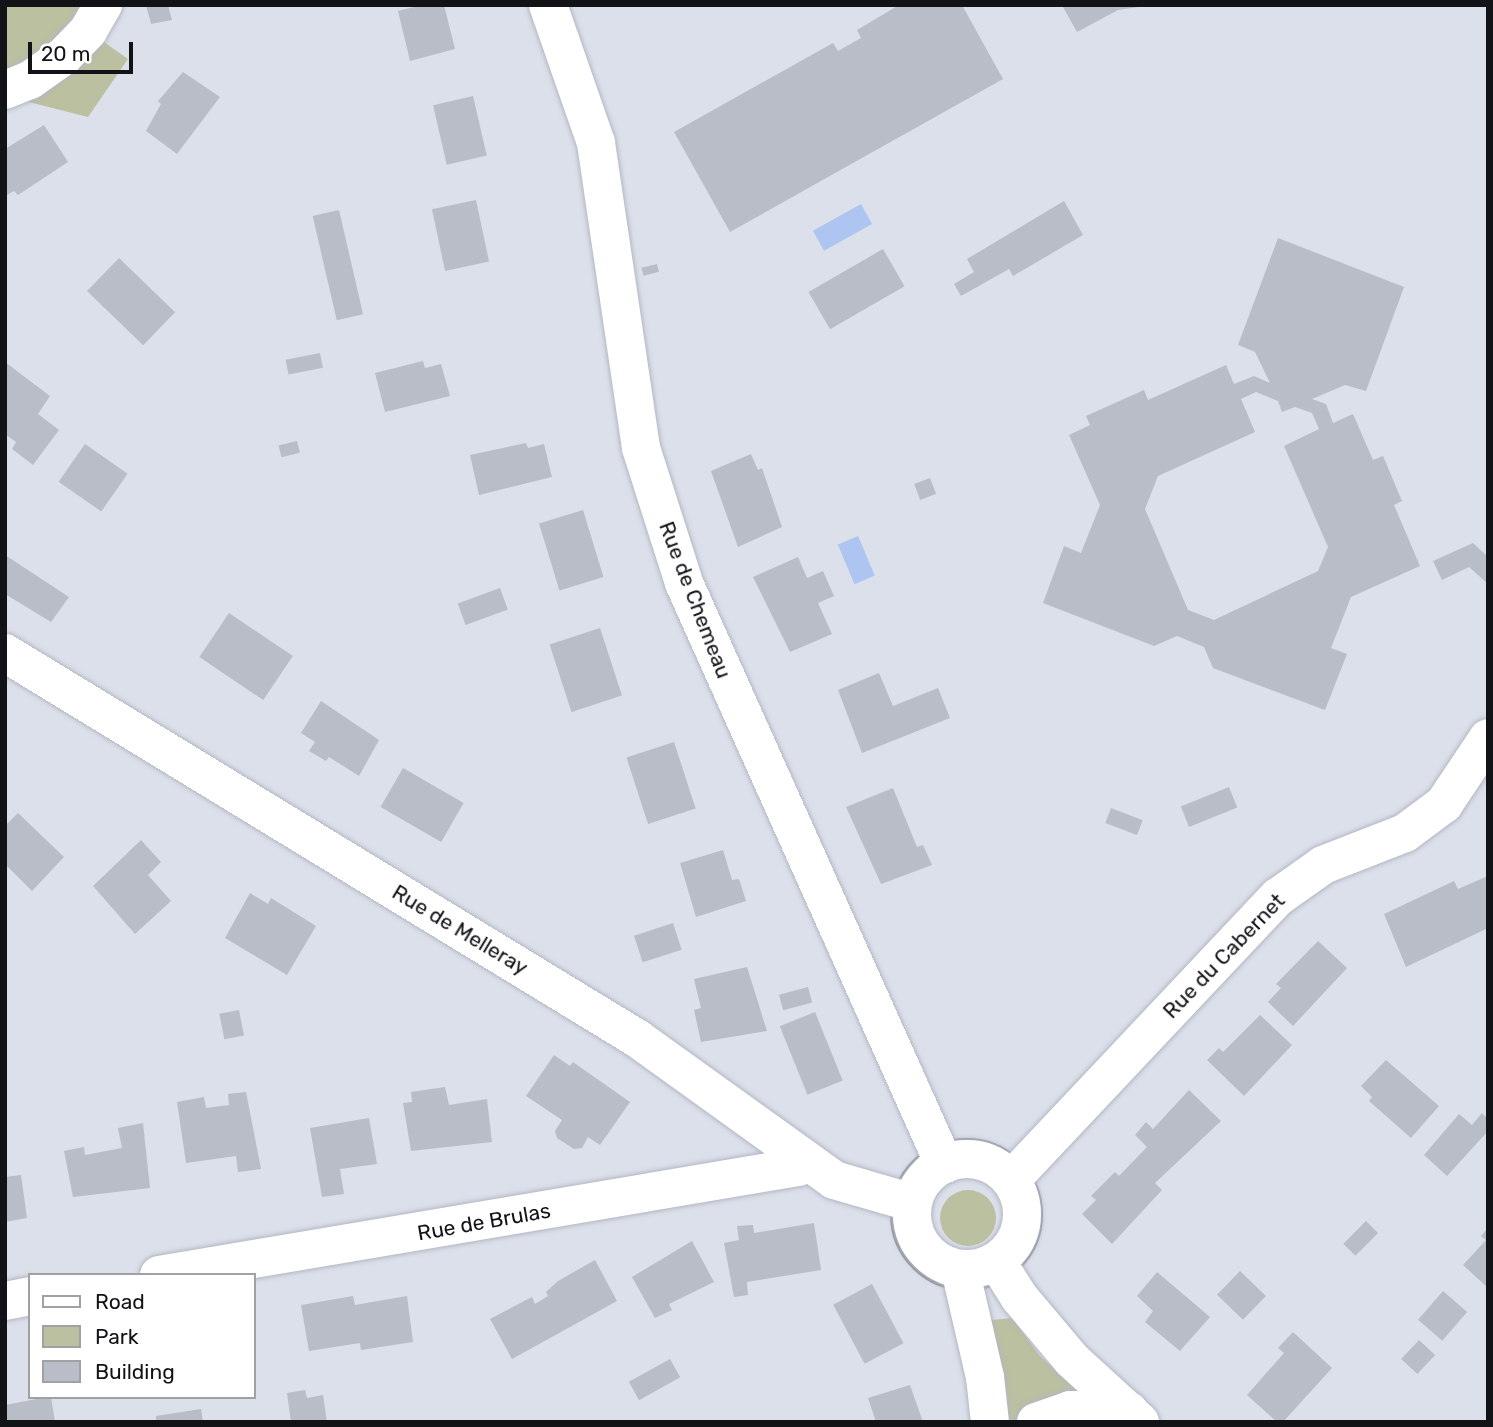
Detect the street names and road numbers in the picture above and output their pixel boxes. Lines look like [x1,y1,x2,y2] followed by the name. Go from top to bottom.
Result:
[654,518,736,682] street label: Rue de Chemeau
[388,880,532,980] street label: Rue de Melleray
[1158,888,1290,1024] street label: Rue du Cabernet
[415,1198,553,1246] street label: Rue de Brulas

